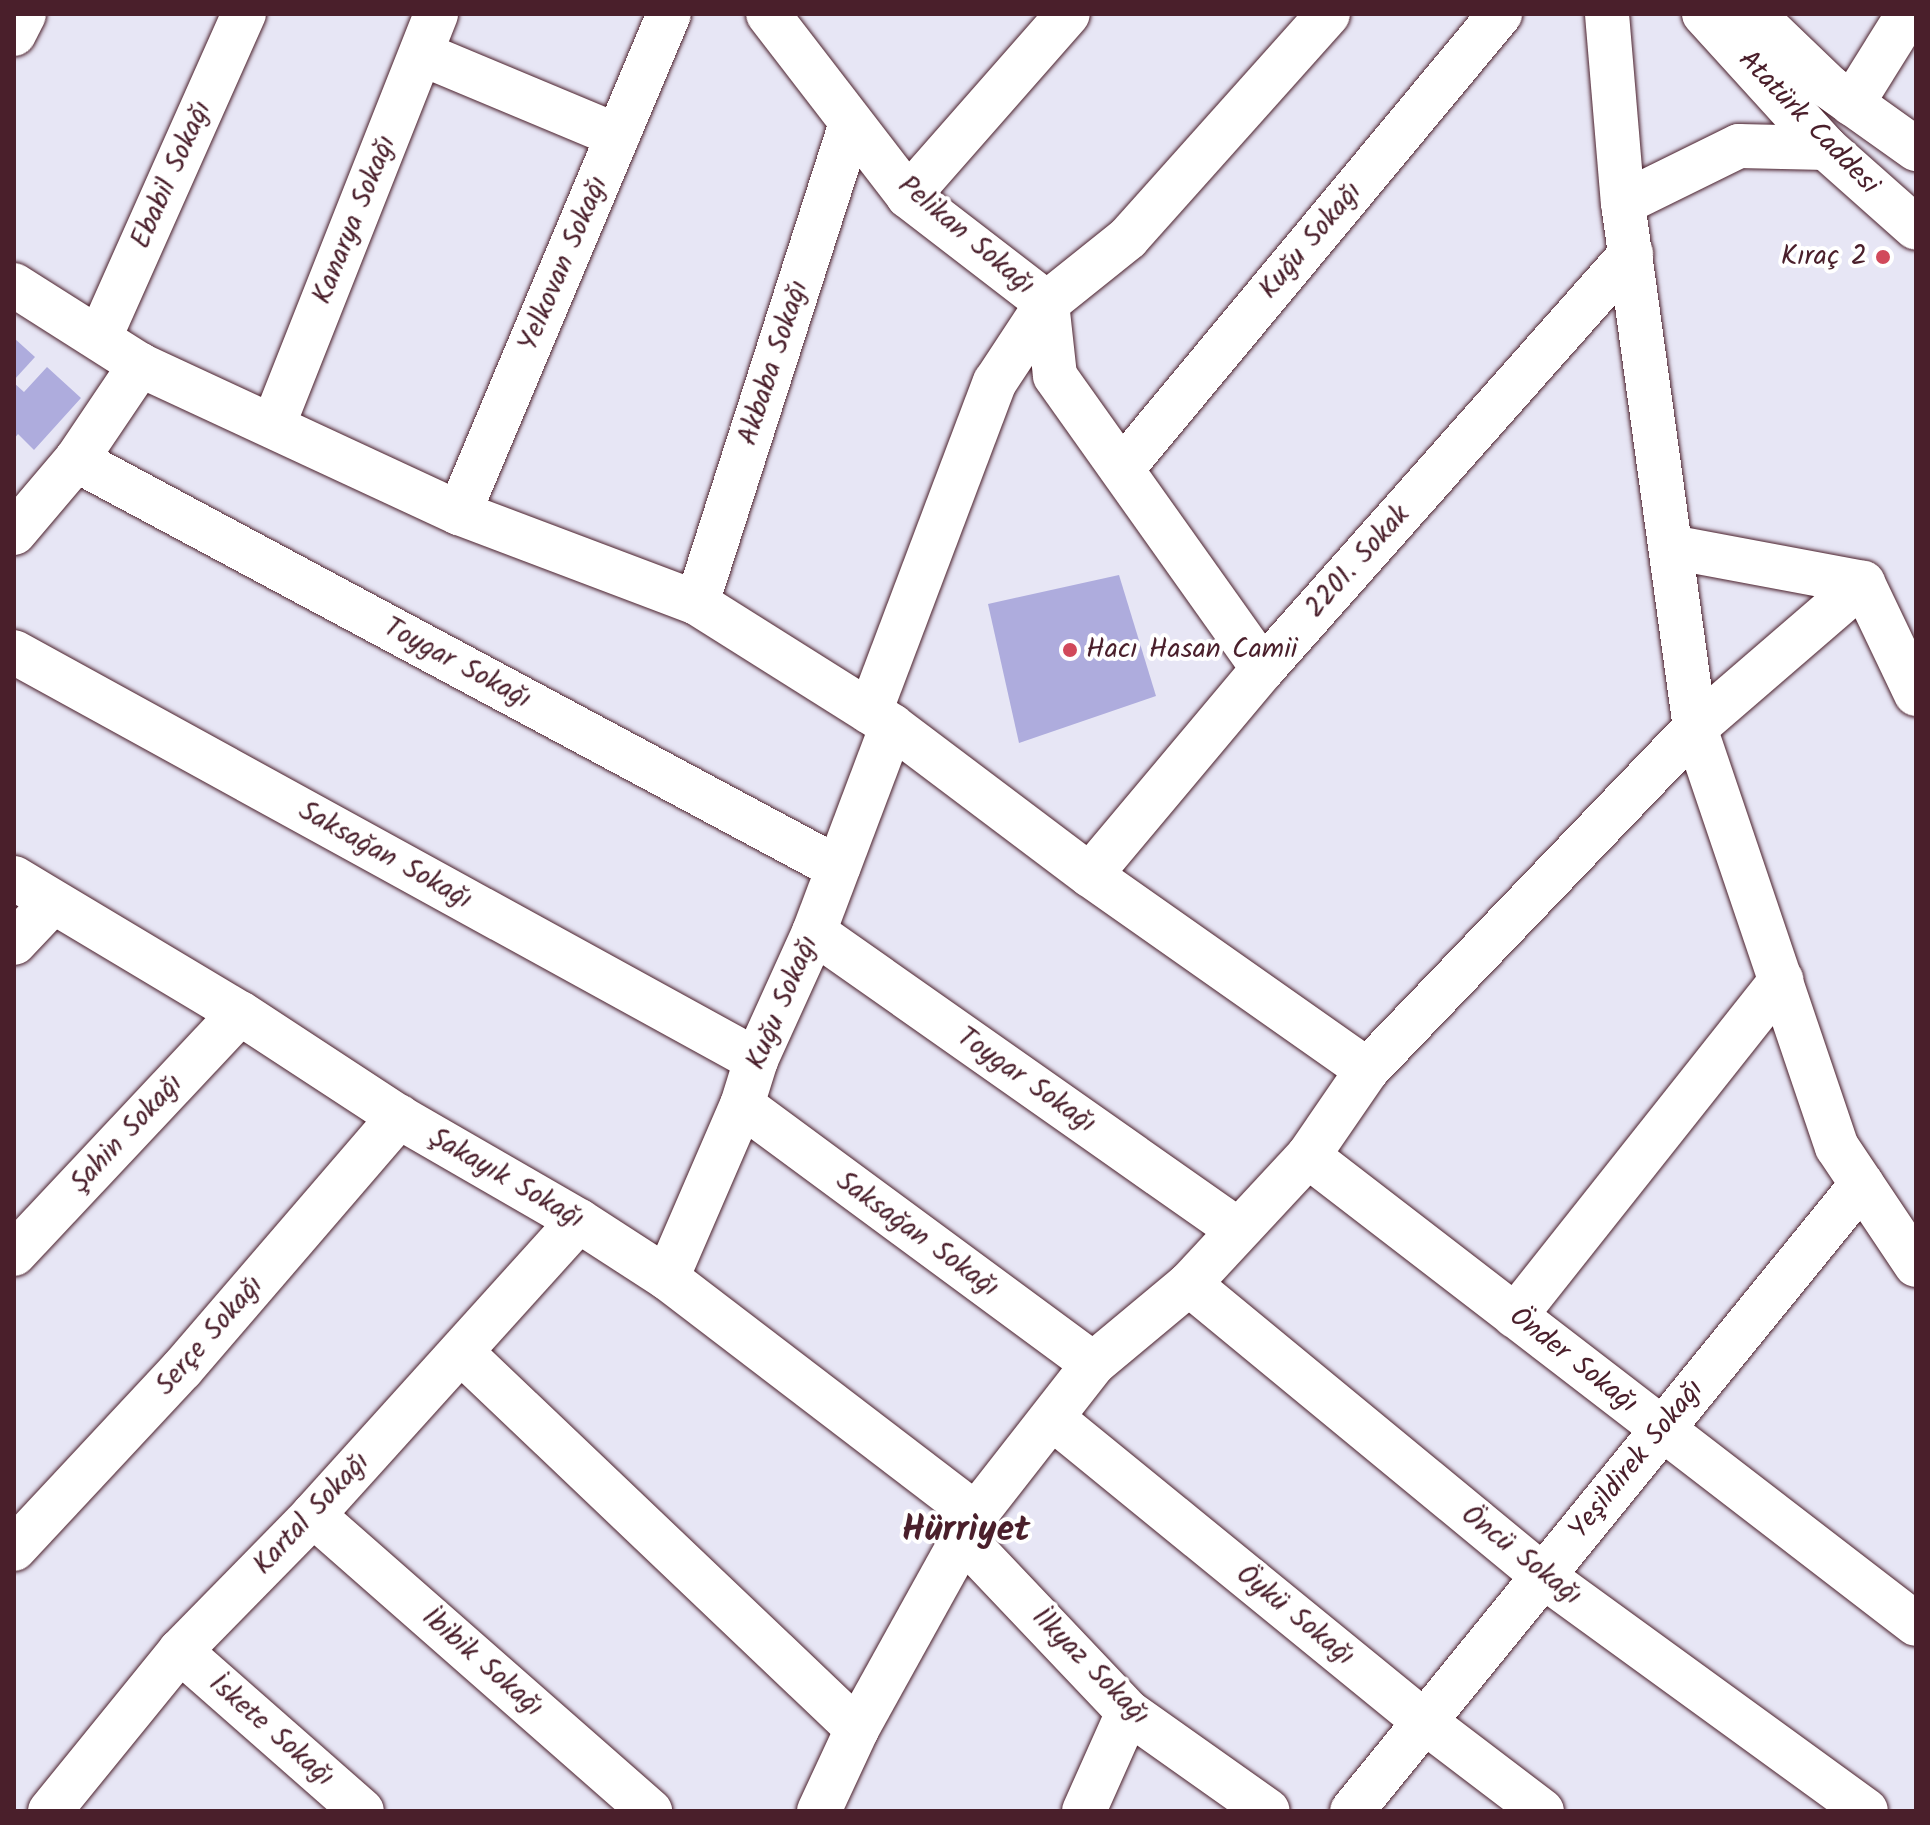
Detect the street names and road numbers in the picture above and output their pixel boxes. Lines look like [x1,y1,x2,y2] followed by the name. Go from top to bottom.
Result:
[1731,44,1885,202] street label: Atatürk Caddesi
[125,96,219,254] street label: Ebabil Sokağı
[306,131,404,309] street label: Kanarya Sokağı
[891,169,1041,303] street label: Pelikan Sokağı
[512,171,616,357] street label: Yelkovan Sokağı
[1252,176,1370,306] street label: Kuğu Sokağı
[732,276,816,450] street label: Akbaba Sokağı
[1299,499,1417,625] street label: 2201. Sokak
[378,611,536,717] street label: Toygar Sokağı
[292,795,478,917] street label: Saksağan Sokağı
[740,931,826,1075] street label: Kuğu Sokağı
[950,1021,1102,1141] street label: Toygar Sokağı
[63,1068,191,1200] street label: Şahin Sokağı
[422,1121,590,1237] street label: Şakayık Sokağı
[829,1165,1005,1305] street label: Saksağan Sokağı
[149,1269,271,1403] street label: Serçe Sokağı
[1502,1301,1644,1421] street label: Önder Sokağı
[1562,1374,1712,1546] street label: Yeşildirek Sokağı
[247,1446,377,1582] street label: Kartal Sokağı
[1454,1499,1588,1613] street label: Öncü Sokağı
[1229,1558,1361,1674] street label: Öykü Sokağı
[414,1601,550,1725] street label: İbibik Sokağı
[1024,1601,1156,1733] street label: İlkyaz Sokağı
[201,1667,341,1795] street label: İskete Sokağı

